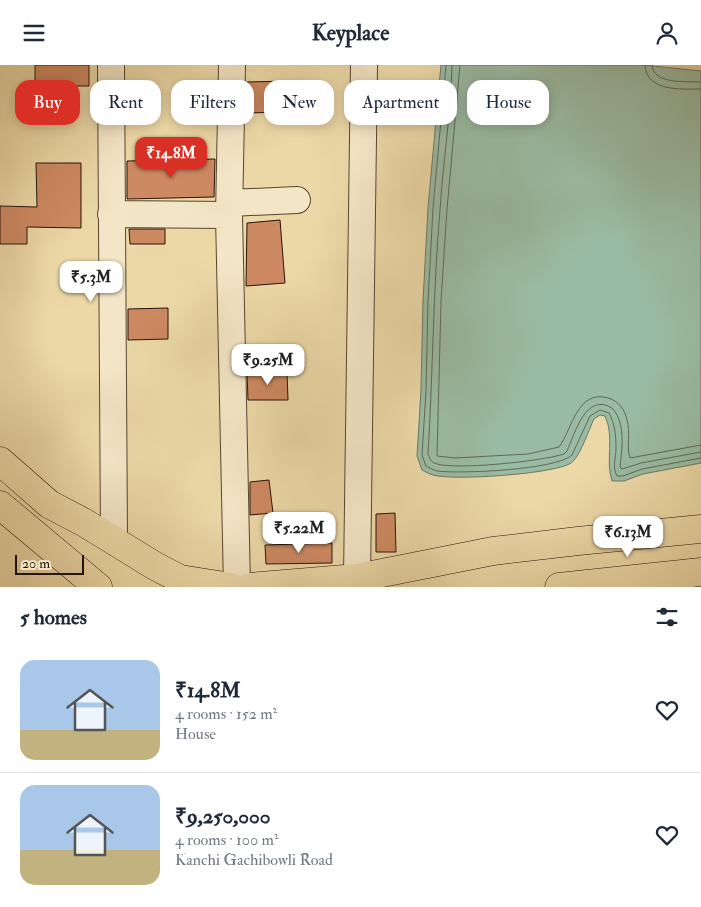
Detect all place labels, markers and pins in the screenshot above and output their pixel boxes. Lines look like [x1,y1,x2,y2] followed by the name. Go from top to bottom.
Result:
[130,137,212,179] pin: ₹14.8M
[56,261,126,303] pin: ₹5.3M
[227,343,309,386] pin: ₹9.25M
[258,511,340,554] pin: ₹5.22M
[587,515,669,558] pin: ₹6.13M

